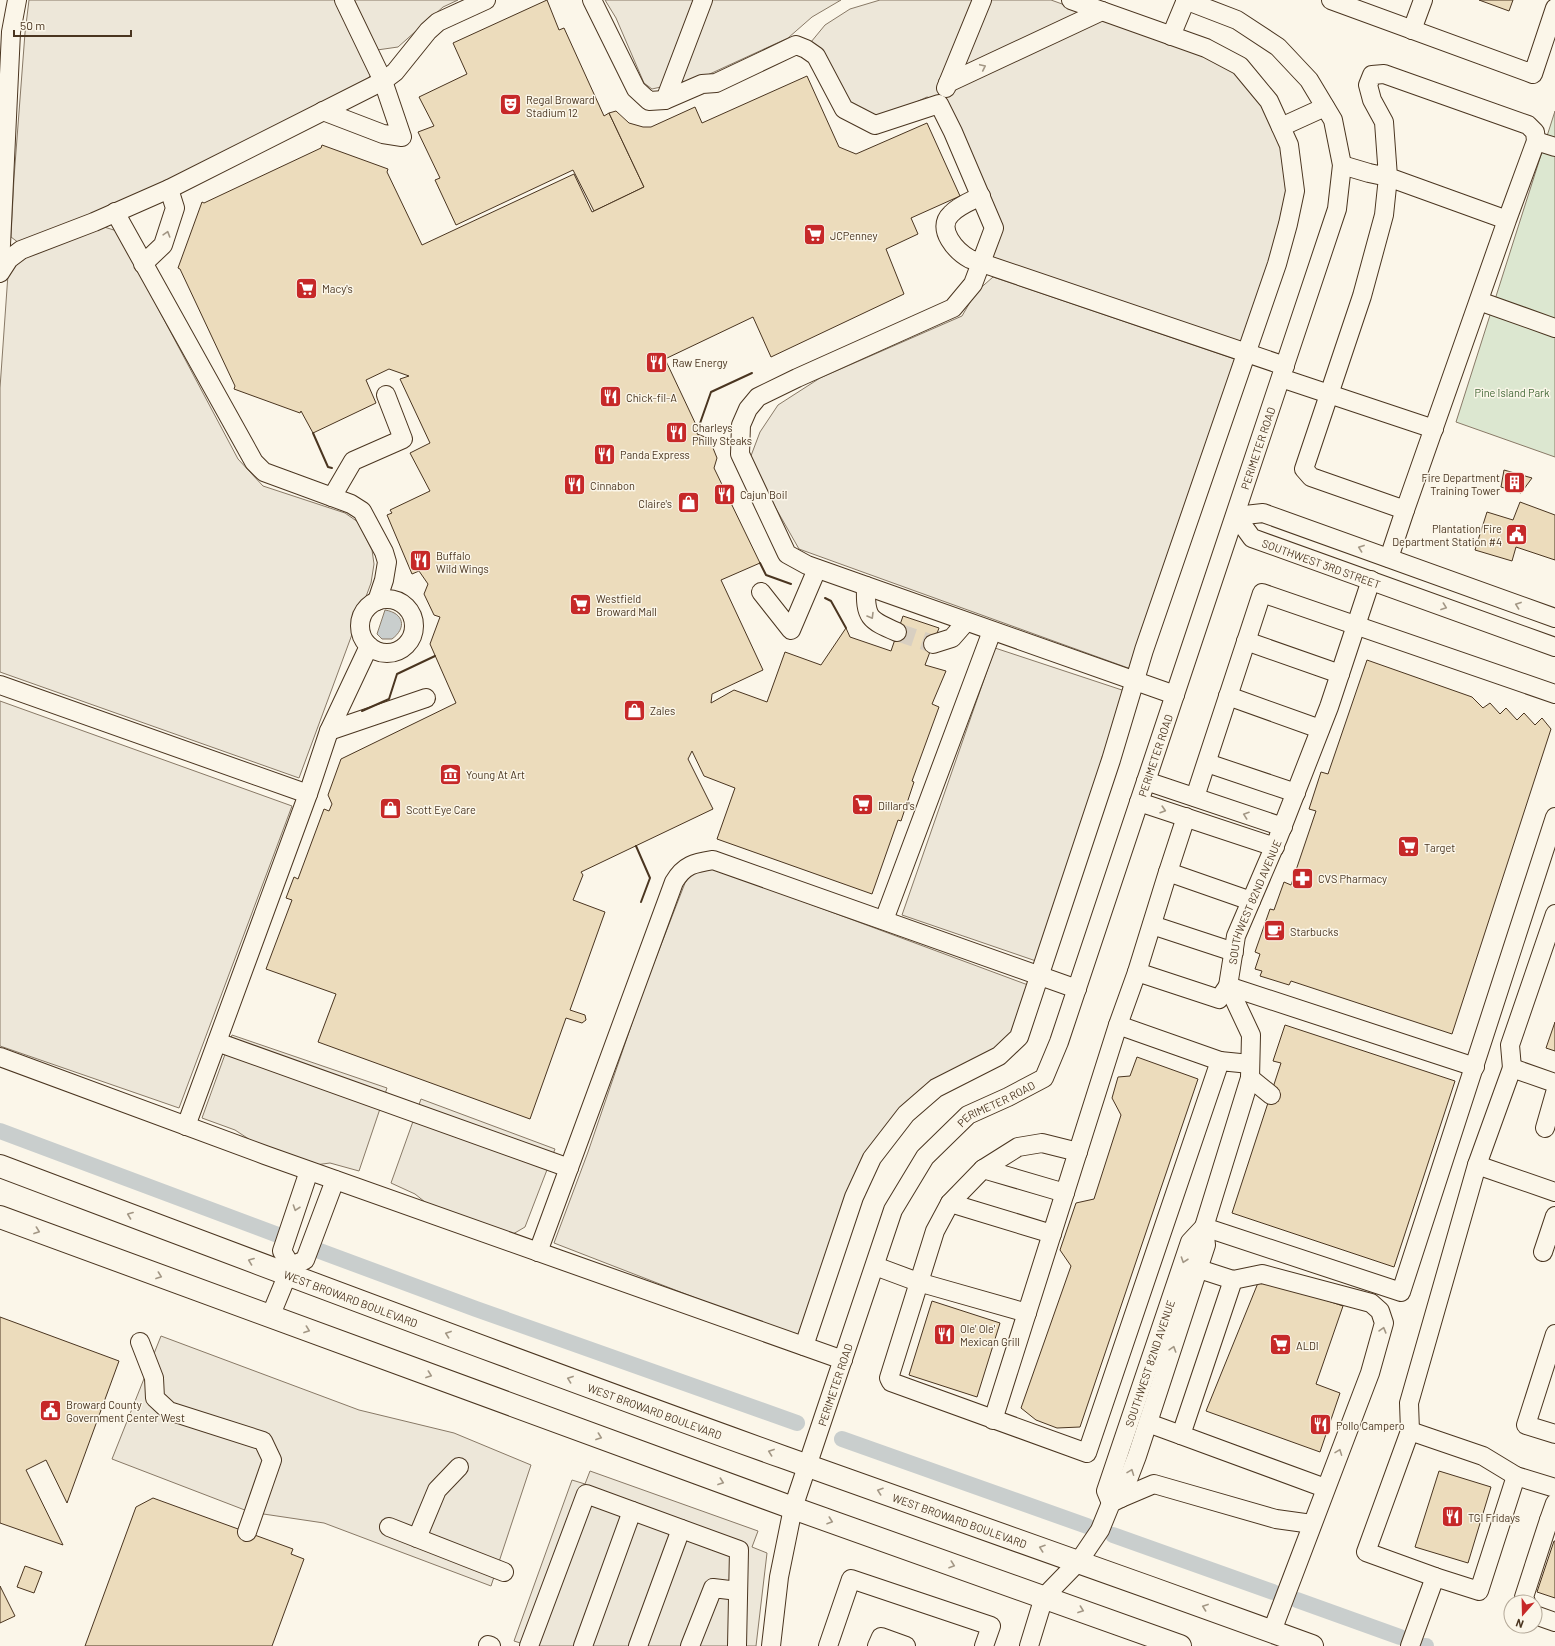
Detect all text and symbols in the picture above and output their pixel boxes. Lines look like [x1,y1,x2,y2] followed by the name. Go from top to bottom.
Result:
[14,12,131,38] scale bar
[20,18,45,32] text: 50 m
[978,64,986,72] one-way arrow
[498,92,524,118] theatre icon: Regal Broward Stadium 12
[526,93,595,119] place label: Regal Broward Stadium 12
[801,222,827,248] supermarket icon: JCPenney
[830,229,878,242] place label: JCPenney
[162,231,171,238] one-way arrow
[294,275,320,301] supermarket icon: Macy's
[322,282,353,295] place label: Macy's
[643,349,669,375] restaurant icon: Raw Energy
[672,356,728,369] place label: Raw Energy
[598,384,624,410] restaurant icon: Chick-fil-A
[1474,386,1550,399] park label: Pine Island Park
[626,391,677,404] place label: Chick-fil-A
[1237,405,1277,491] street label: PERIMETER ROAD
[663,420,689,446] restaurant icon: Charleys Philly Steaks
[692,421,752,447] place label: Charleys Philly Steaks
[592,441,618,467] restaurant icon: Panda Express
[620,448,690,461] place label: Panda Express
[1502,470,1528,496] building icon: Fire Department Training Tower
[1422,471,1500,497] place label: Fire Department Training Tower
[562,472,588,498] restaurant icon: Cinnabon
[590,479,635,492] place label: Cinnabon
[711,481,737,507] restaurant icon: Cajun Boil
[740,488,787,501] place label: Cajun Boil
[675,490,701,516] shop icon: Claire's
[638,497,672,510] place label: Claire's
[1504,521,1530,547] public building icon: Plantation Fire Department Station #4
[1392,522,1502,548] place label: Plantation Fire Department Station #4
[1260,536,1382,590] street label: SOUTHWEST 3RD STREET
[1358,544,1365,553] one-way arrow
[408,548,434,574] restaurant icon: Buffalo Wild Wings
[436,549,489,575] place label: Buffalo Wild Wings
[568,591,594,617] supermarket icon: Westfield Broward Mall
[596,592,657,618] place label: Westfield Broward Mall
[1515,601,1522,609] one-way arrow
[1440,602,1447,610] one-way arrow
[866,612,873,619] one-way arrow
[621,697,647,723] shop icon: Zales
[650,704,675,717] place label: Zales
[1135,712,1175,798] street label: PERIMETER ROAD
[437,761,463,787] museum icon: Young At Art
[466,768,525,781] place label: Young At Art
[849,792,875,818] supermarket icon: Dillard's
[377,796,403,822] shop icon: Scott Eye Care
[878,799,915,812] place label: Dillard's
[406,803,476,816] place label: Scott Eye Care
[1159,805,1166,814] one-way arrow
[1242,811,1249,819] one-way arrow
[1395,834,1421,860] supermarket icon: Target
[1225,837,1283,965] street label: SOUTHWEST 82ND AVENUE
[1424,841,1455,854] place label: Target
[1289,865,1315,891] pharmacy icon: CVS Pharmacy
[1318,872,1387,885] place label: CVS Pharmacy
[1261,918,1287,944] cafe icon: Starbucks
[1290,925,1338,938] place label: Starbucks
[954,1078,1037,1129] street label: PERIMETER ROAD
[293,1204,301,1211] one-way arrow
[126,1211,133,1219] one-way arrow
[33,1226,40,1234] one-way arrow
[1180,1256,1189,1263] one-way arrow
[248,1257,255,1265] one-way arrow
[282,1267,420,1329] street label: WEST BROWARD BOULEVARD
[155,1271,162,1279] one-way arrow
[1122,1298,1177,1428] street label: SOUTHWEST 82ND AVENUE
[932,1321,958,1347] restaurant icon: Ole' Ole' Mexican Grill
[960,1322,1020,1348] place label: Ole' Ole' Mexican Grill
[303,1326,310,1334] one-way arrow
[1378,1326,1386,1333] one-way arrow
[445,1330,452,1338] one-way arrow
[1268,1332,1294,1358] supermarket icon: ALDI
[1296,1339,1319,1352] place label: ALDI
[815,1342,854,1428] street label: PERIMETER ROAD
[1168,1345,1177,1352] one-way arrow
[426,1371,433,1379] one-way arrow
[567,1375,574,1383] one-way arrow
[586,1380,724,1441] street label: WEST BROWARD BOULEVARD
[37,1397,63,1423] public building icon: Broward County Government Center West
[66,1398,185,1424] place label: Broward County Government Center West
[1307,1412,1333,1438] restaurant icon: Pollo Campero
[1336,1419,1405,1432] place label: Pollo Campero
[596,1433,603,1441] one-way arrow
[768,1449,775,1457] one-way arrow
[1335,1449,1343,1456] one-way arrow
[1127,1468,1135,1475] one-way arrow
[718,1478,725,1486] one-way arrow
[877,1487,884,1496] one-way arrow
[891,1490,1029,1550] street label: WEST BROWARD BOULEVARD
[1440,1504,1466,1530] restaurant icon: TGI Fridays
[1468,1511,1520,1524] place label: TGI Fridays
[826,1517,833,1525] one-way arrow
[1039,1544,1046,1553] one-way arrow
[949,1560,956,1568] one-way arrow
[1503,1594,1543,1634] north arrow
[1201,1603,1208,1611] one-way arrow
[1077,1606,1084,1614] one-way arrow
[1514,1617,1525,1631] text: N

